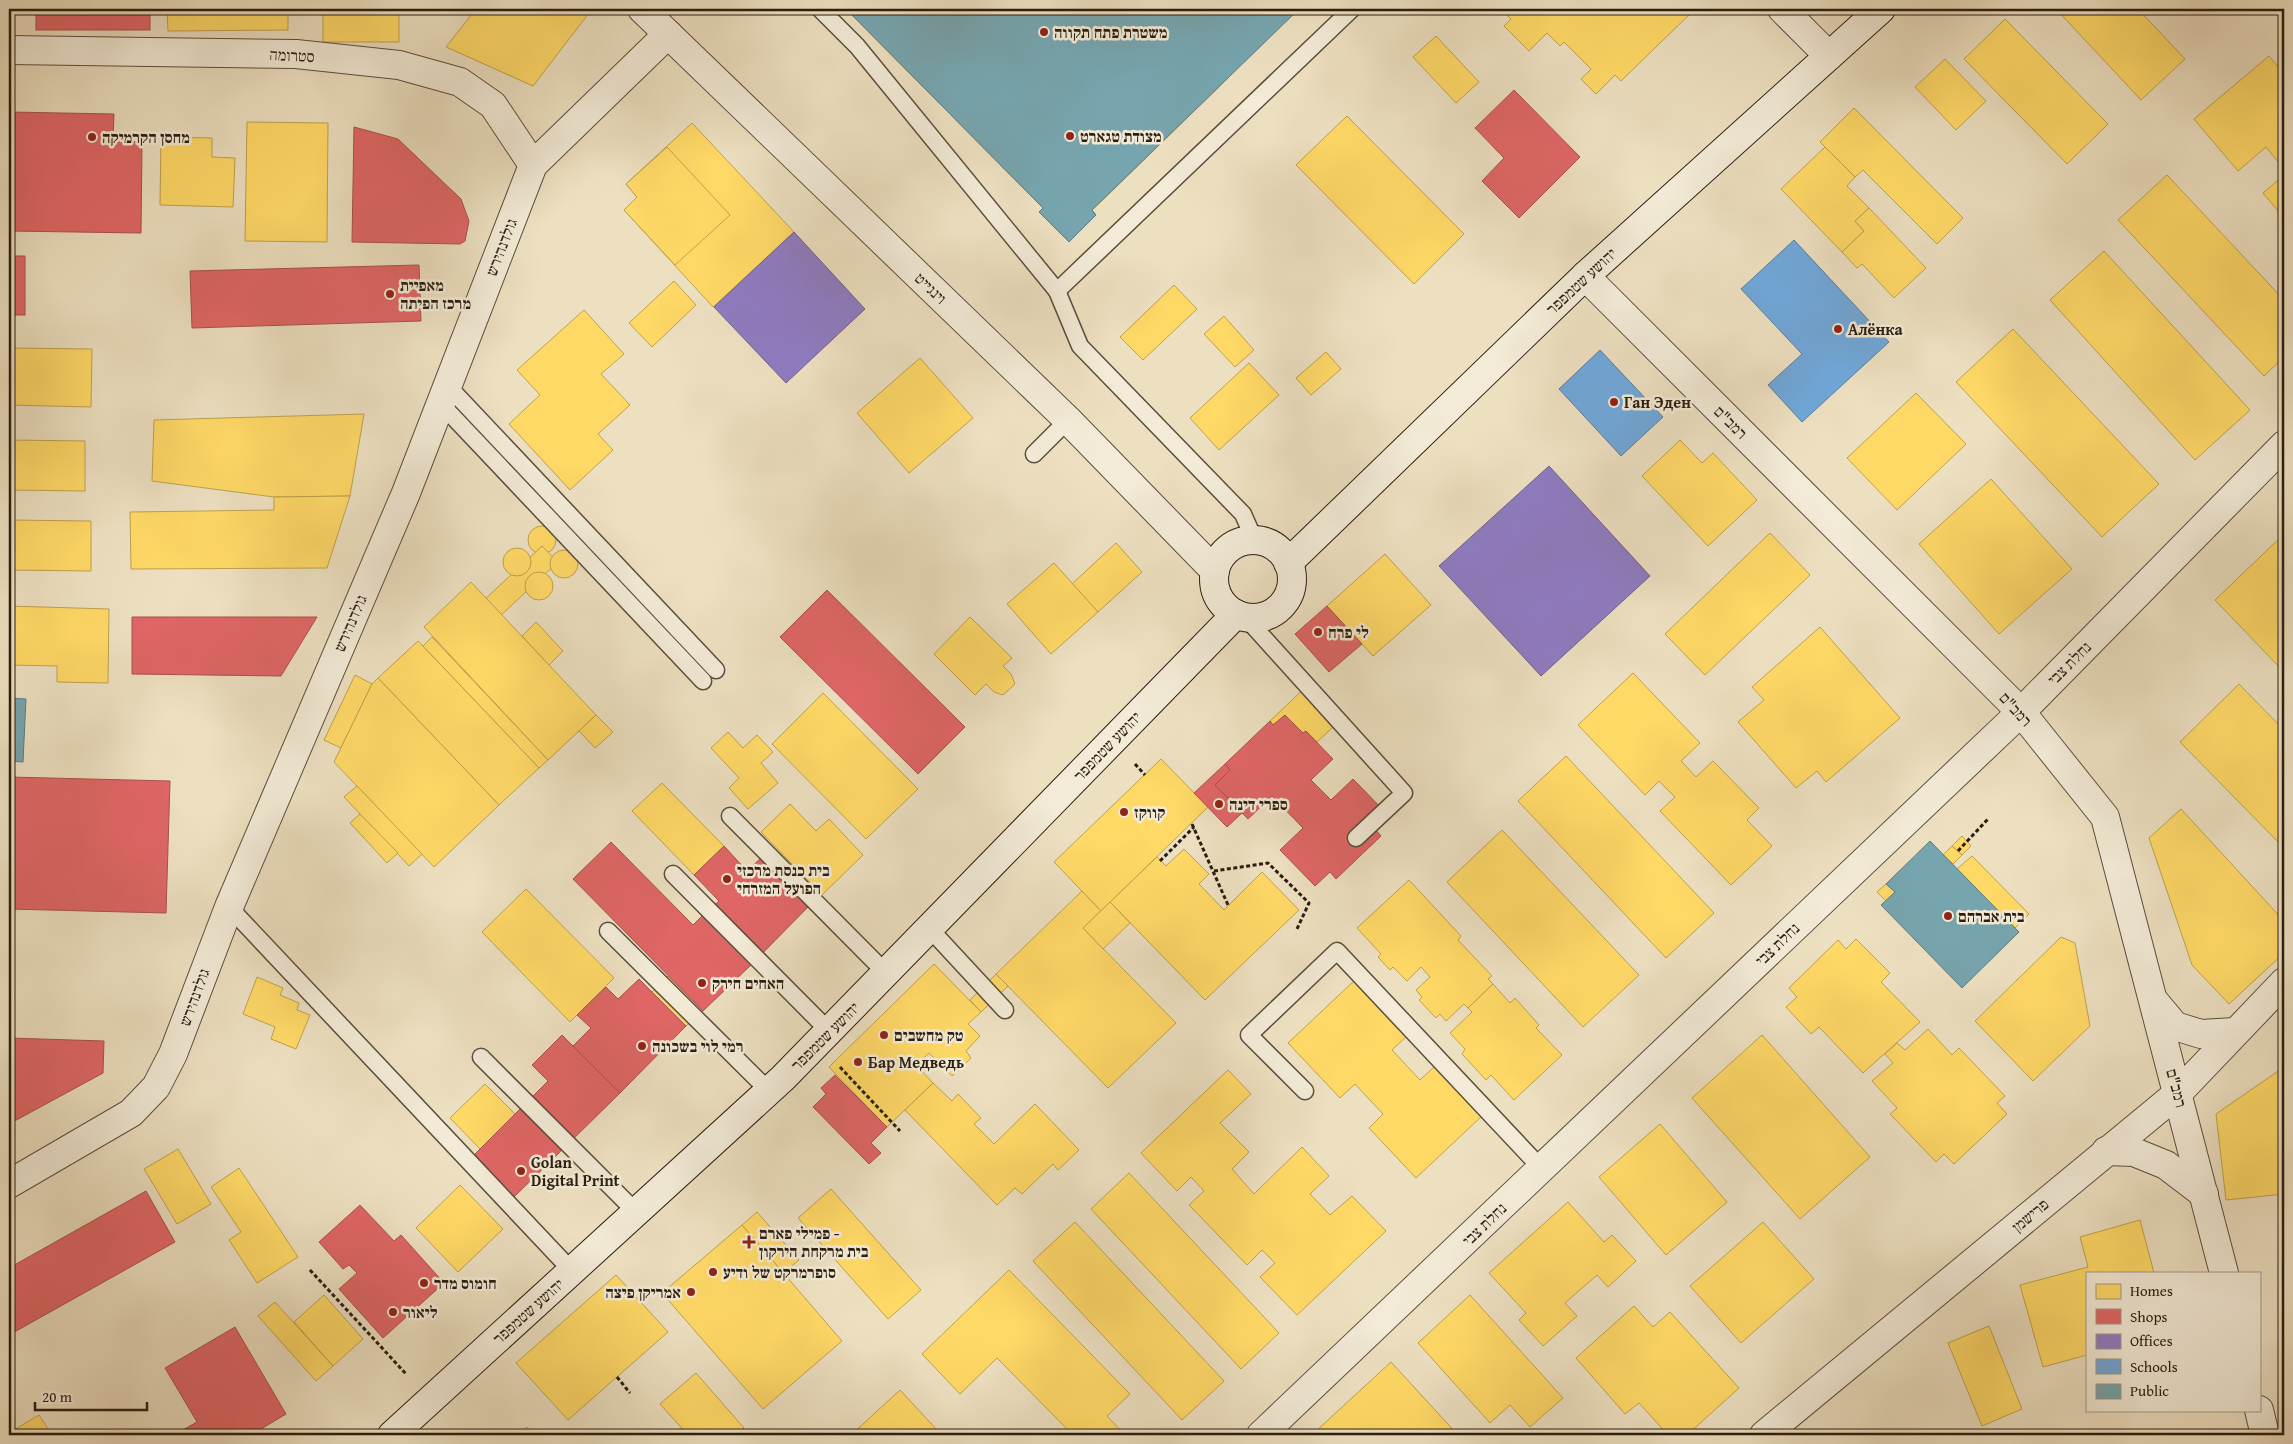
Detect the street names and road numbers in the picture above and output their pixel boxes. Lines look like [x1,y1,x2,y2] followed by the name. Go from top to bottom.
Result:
[269,42,315,68] street label: סטרומה
[479,215,523,279] street label: גולדנהירש
[1540,242,1622,320] street label: יהושע שטמפפר
[909,267,953,309] street label: וינגייט
[1709,400,1753,444] street label: רמב"ם
[327,591,373,655] street label: גולדנהירש
[2041,635,2097,691] street label: נחלת צבי
[1994,686,2038,732] street label: רמב"ם
[1067,706,1147,786] street label: יהושע שטמפפר
[1749,917,1805,971] street label: נחלת צבי
[172,965,216,1029] street label: גולדנהירש
[785,996,865,1076] street label: יהושע שטמפפר
[2160,1066,2194,1110] street label: רמב"ם
[2006,1192,2054,1238] street label: פרישמן
[1456,1197,1512,1251] street label: נחלת צבי
[487,1272,569,1350] street label: יהושע שטמפפר

